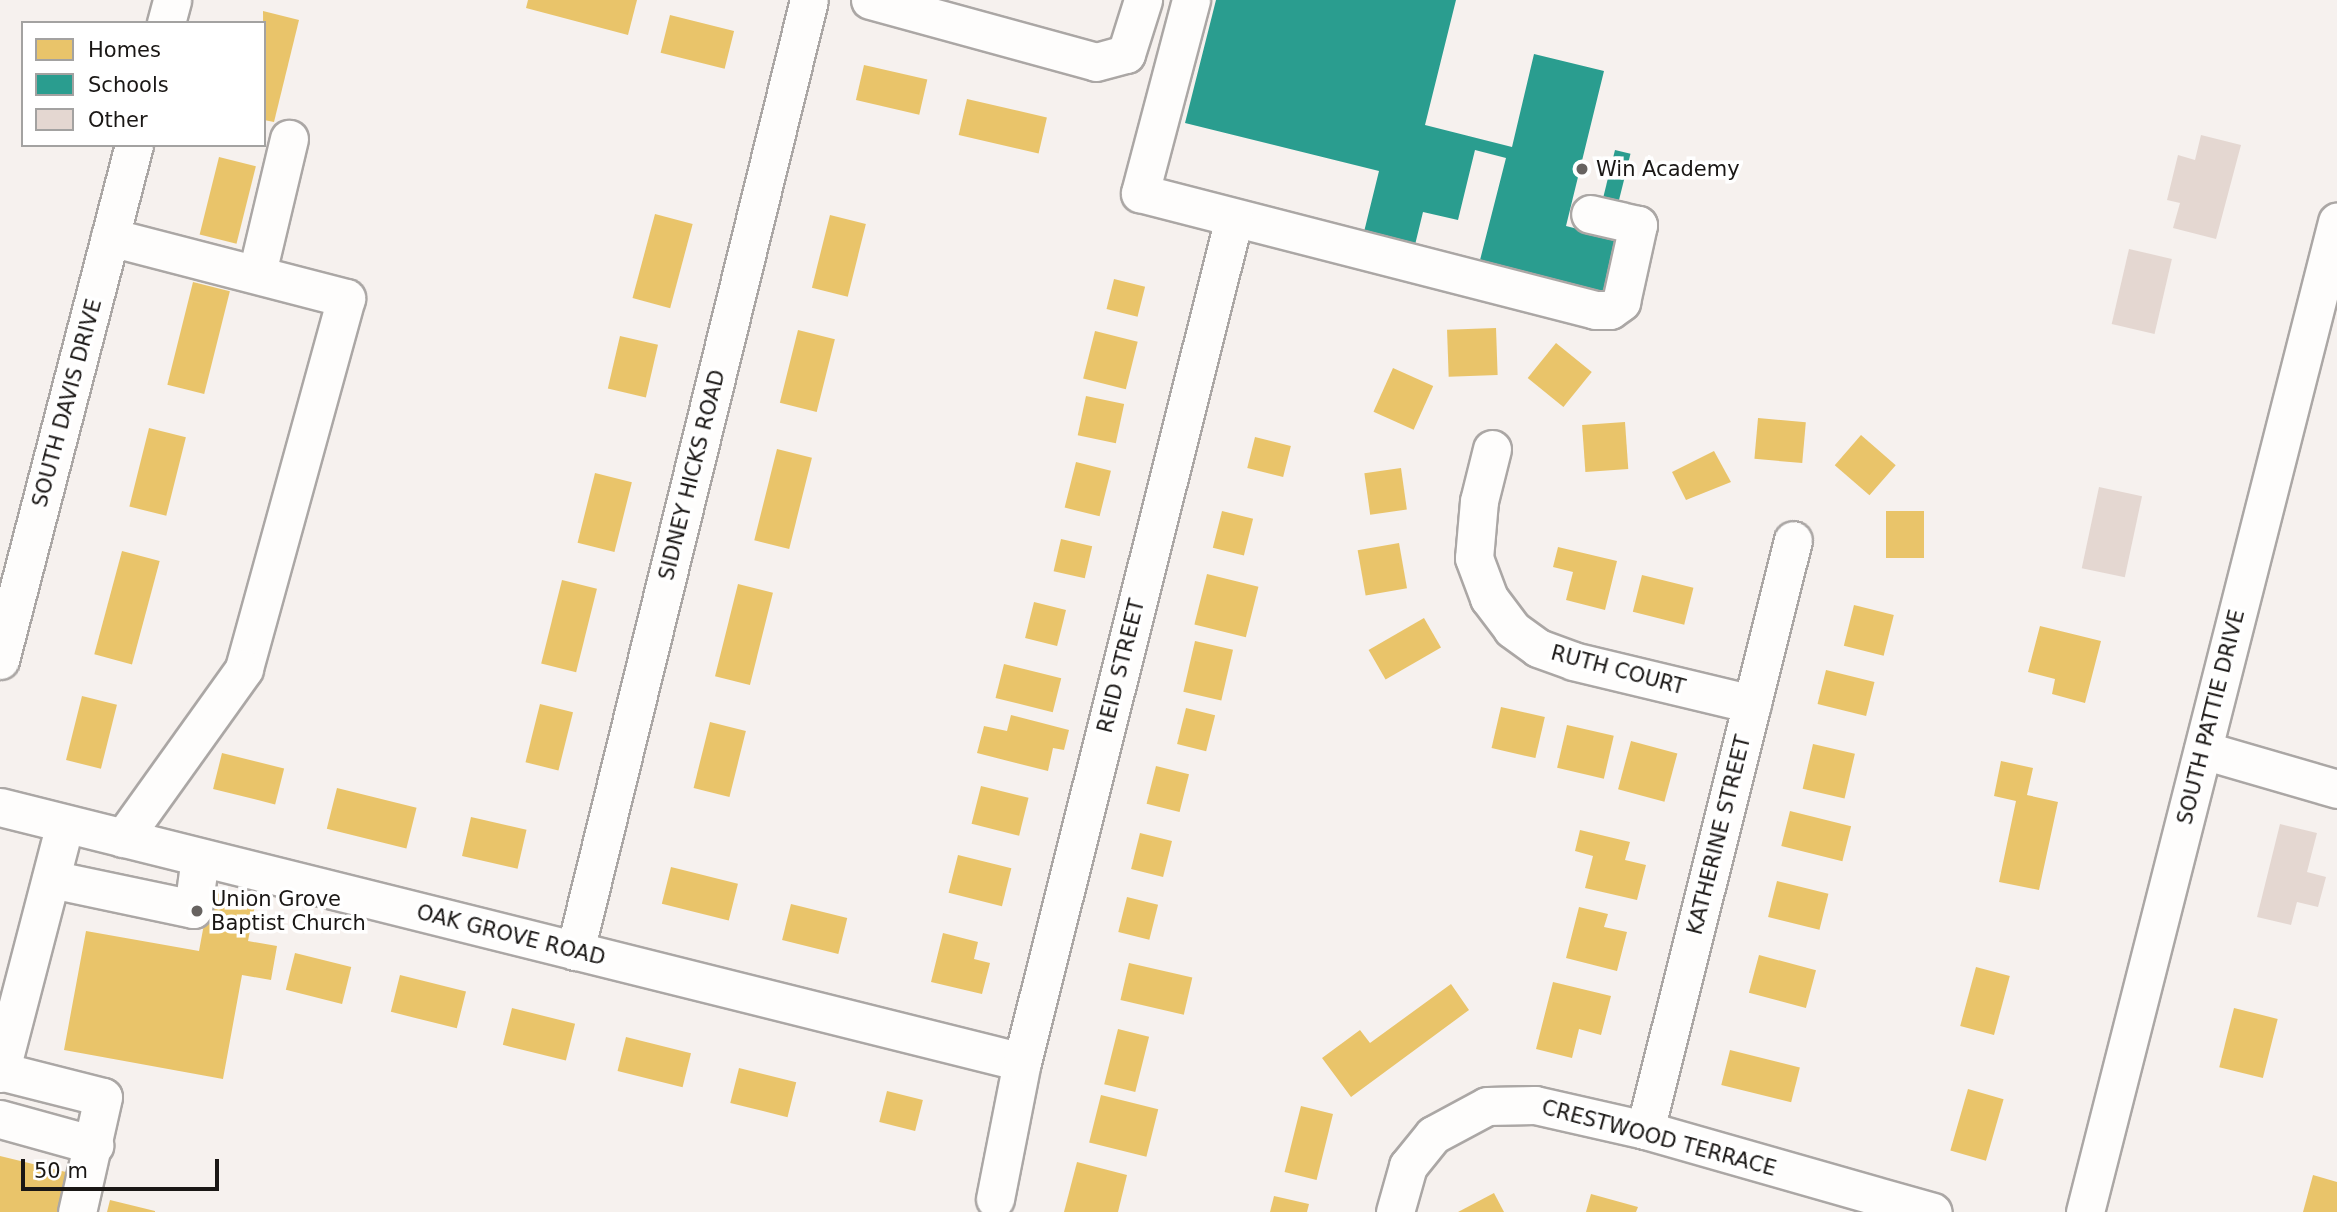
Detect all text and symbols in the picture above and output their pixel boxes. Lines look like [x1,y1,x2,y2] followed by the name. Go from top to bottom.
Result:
[21,21,266,147] legend
[88,38,161,62] text: Homes
[88,73,169,97] text: Schools
[88,108,148,132] text: Other
[1596,156,1740,182] place label: Win Academy
[1574,161,1590,177] marker: Win Academy
[27,296,107,510] street label: SOUTH DAVIS DRIVE
[654,367,730,583] street label: SIDNEY HICKS ROAD
[1092,596,1150,736] street label: REID STREET
[2172,607,2250,827] street label: SOUTH PATTIE DRIVE
[1548,640,1688,700] street label: RUTH COURT
[1682,733,1756,937] street label: KATHERINE STREET
[211,886,366,936] place label: Union Grove Baptist Church
[414,899,608,971] street label: OAK GROVE ROAD
[189,903,205,919] marker: Union Grove Baptist Church
[1539,1095,1779,1181] street label: CRESTWOOD TERRACE
[24,1146,222,1190] scale bar
[34,1159,88,1183] text: 50 m

